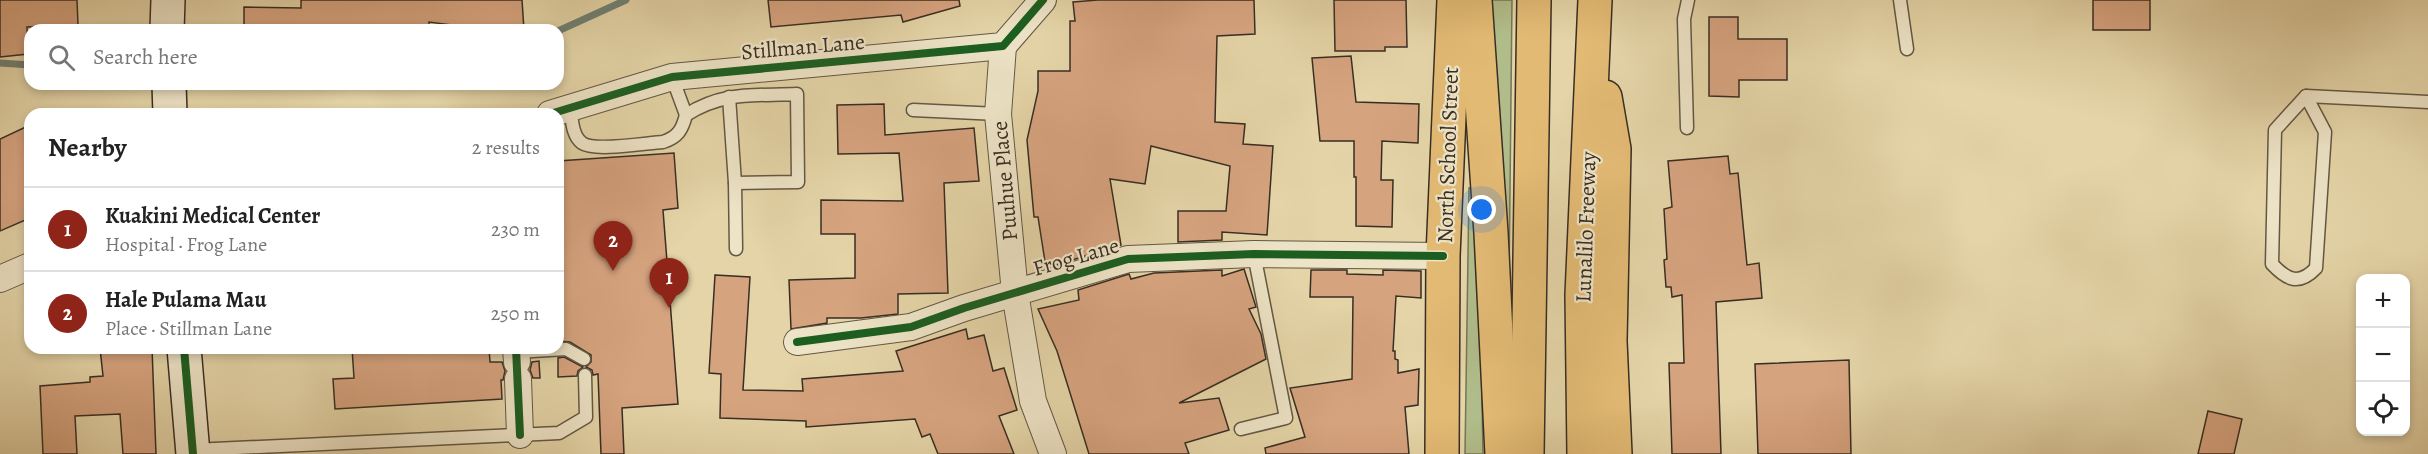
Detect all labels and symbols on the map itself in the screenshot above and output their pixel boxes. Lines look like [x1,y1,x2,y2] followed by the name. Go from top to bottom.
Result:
[740,27,866,67] street label: Stillman Lane
[1430,66,1466,244] street label: North School Street
[985,120,1025,242] street label: Puuhue Place
[1568,151,1604,303] street label: Lunalilo Freeway
[1467,195,1496,224] your location
[594,222,632,271] pin: 2
[1029,230,1123,284] street label: Frog Lane
[650,258,688,308] pin: 1

